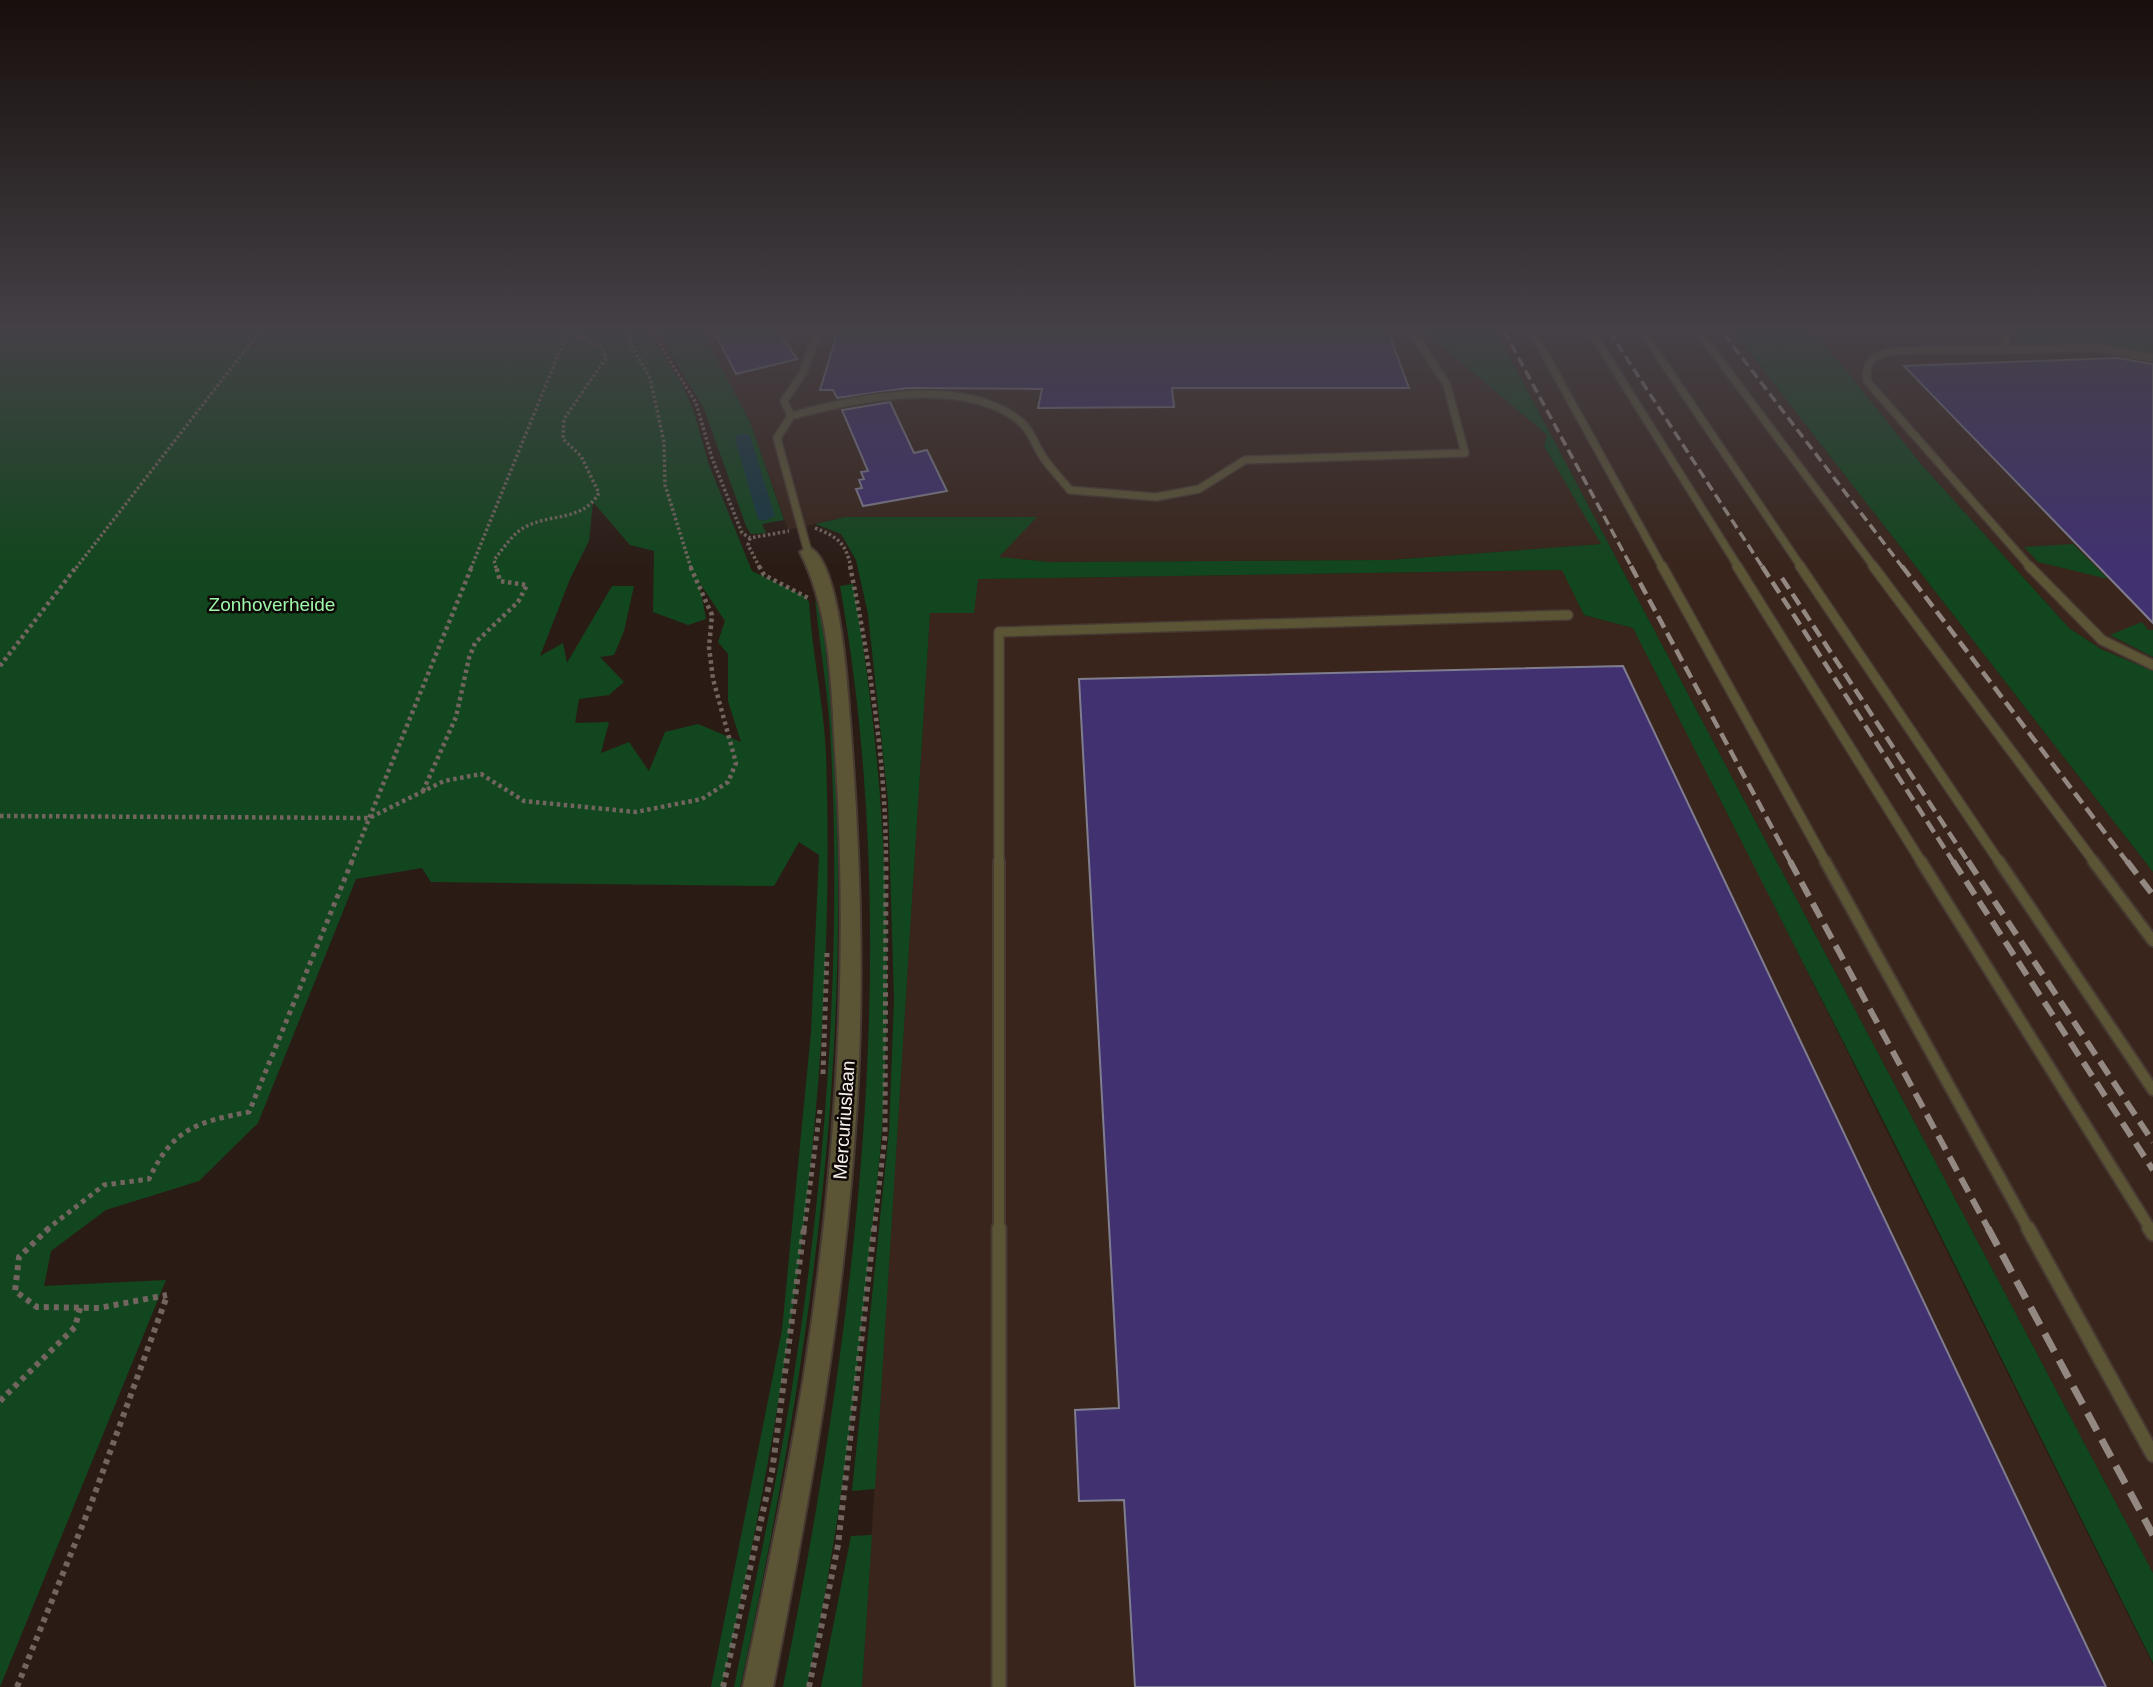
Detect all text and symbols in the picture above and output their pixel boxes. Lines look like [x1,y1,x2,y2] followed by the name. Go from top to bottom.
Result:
[209,594,335,615] park label: Zonhoverheide
[829,1060,859,1180] street label: Mercuriuslaan

